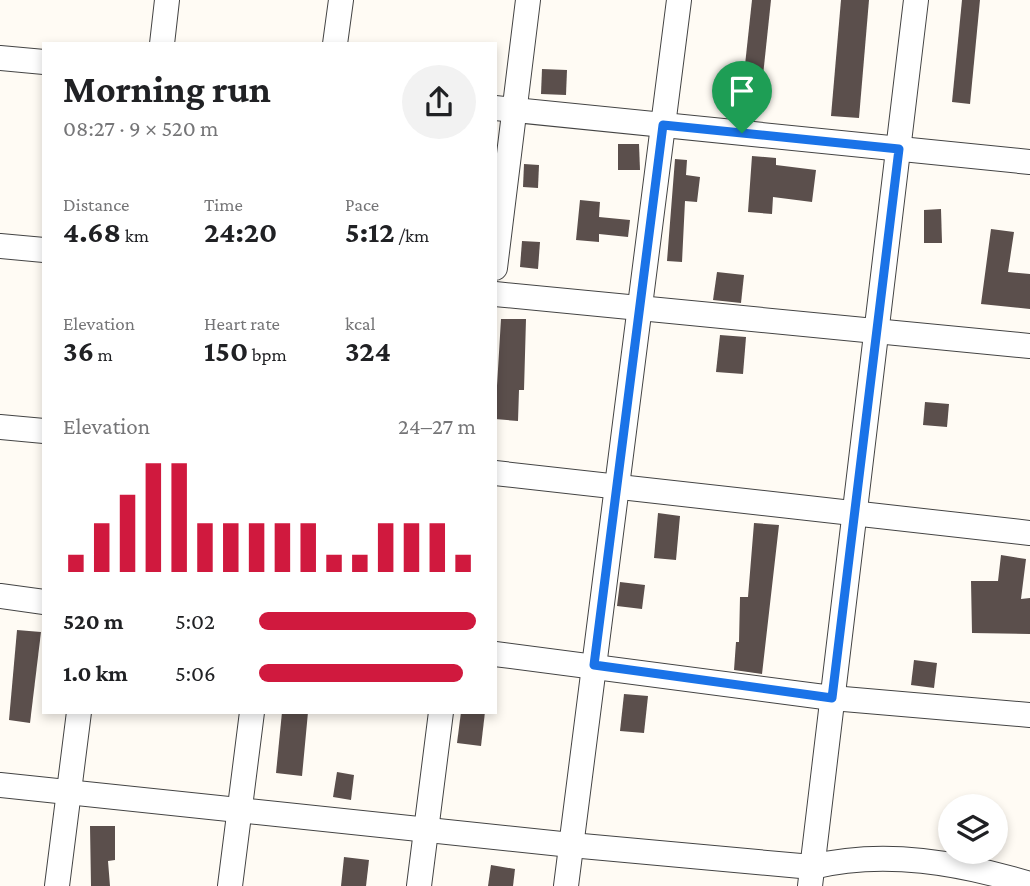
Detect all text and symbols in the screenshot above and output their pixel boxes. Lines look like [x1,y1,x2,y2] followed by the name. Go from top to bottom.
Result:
[712,61,772,133] pin
[402,65,476,139] button: share
[63,68,271,110] text: Morning run
[723,72,761,110] icon: arrive
[63,115,219,141] text: 08:27 · 9 × 520 m
[63,194,129,215] text: Distance
[204,194,243,215] text: Time
[345,194,379,215] text: Pace
[63,215,121,248] text: 4.68
[204,215,277,248] text: 24:20
[345,215,395,248] text: 5:12
[121,225,149,246] text: km
[395,225,429,246] text: /km
[63,313,135,334] text: Elevation
[204,313,280,334] text: Heart rate
[345,313,376,334] text: kcal
[63,334,94,367] text: 36
[204,334,248,367] text: 150
[345,334,391,367] text: 324
[94,344,113,365] text: m
[248,344,287,365] text: bpm
[63,413,150,439] text: Elevation
[398,413,476,439] text: 24–27 m
[63,608,124,634] text: 520 m
[175,608,215,634] text: 5:02
[63,660,128,686] text: 1.0 km
[175,660,216,686] text: 5:06
[938,794,1008,864] map controls
[938,794,1008,864] button: layers

